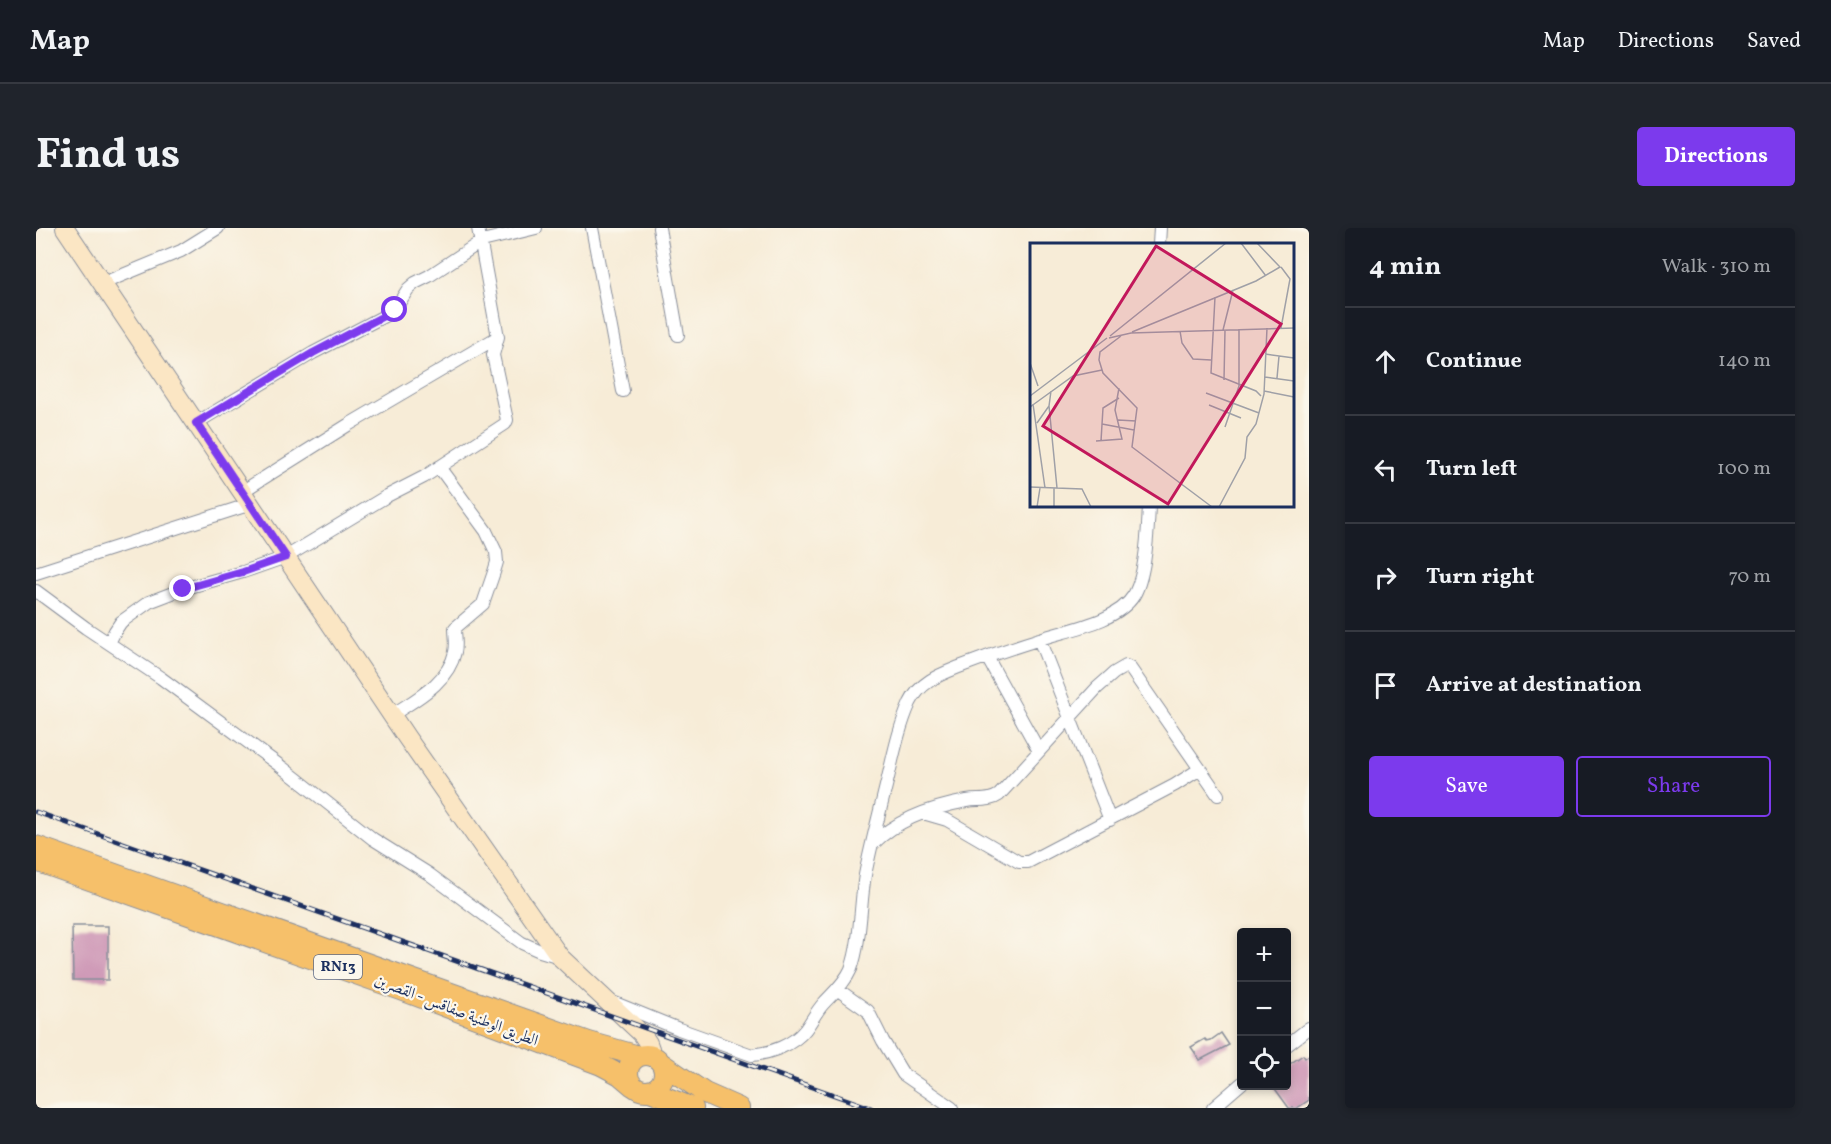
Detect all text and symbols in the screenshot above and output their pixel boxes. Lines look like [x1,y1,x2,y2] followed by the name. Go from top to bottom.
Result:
[30,22,90,61] text: Map
[1543,27,1585,56] text: Map
[1618,27,1714,56] text: Directions
[1747,27,1801,56] text: Saved
[36,127,180,186] text: Find us
[1637,127,1795,186] button: Directions
[1030,243,1294,507] inset map
[1369,249,1441,285] text: 4 min
[1662,253,1771,281] text: Walk · 310 m
[381,296,407,322] route start
[1369,345,1402,378] icon: ahead
[1426,346,1522,377] text: Continue
[1718,347,1771,375] text: 140 m
[1369,453,1402,486] icon: left
[1426,454,1517,485] text: Turn left
[1717,455,1771,483] text: 100 m
[1369,561,1402,594] icon: right
[1426,562,1534,593] text: Turn right
[1728,563,1771,591] text: 70 m
[169,575,195,601] route end
[1369,669,1402,702] icon: arrive
[1426,670,1642,701] text: Arrive at destination
[1369,756,1564,817] button: Save
[1576,756,1771,817] button: Share
[1237,928,1291,1090] map controls
[1237,928,1291,982] button: +
[314,955,362,979] road number: RN13
[371,970,541,1052] street label: الطريق الوطنية صفاقس - القصرين
[1237,982,1291,1036] button: −
[1237,1036,1291,1090] button: locate

